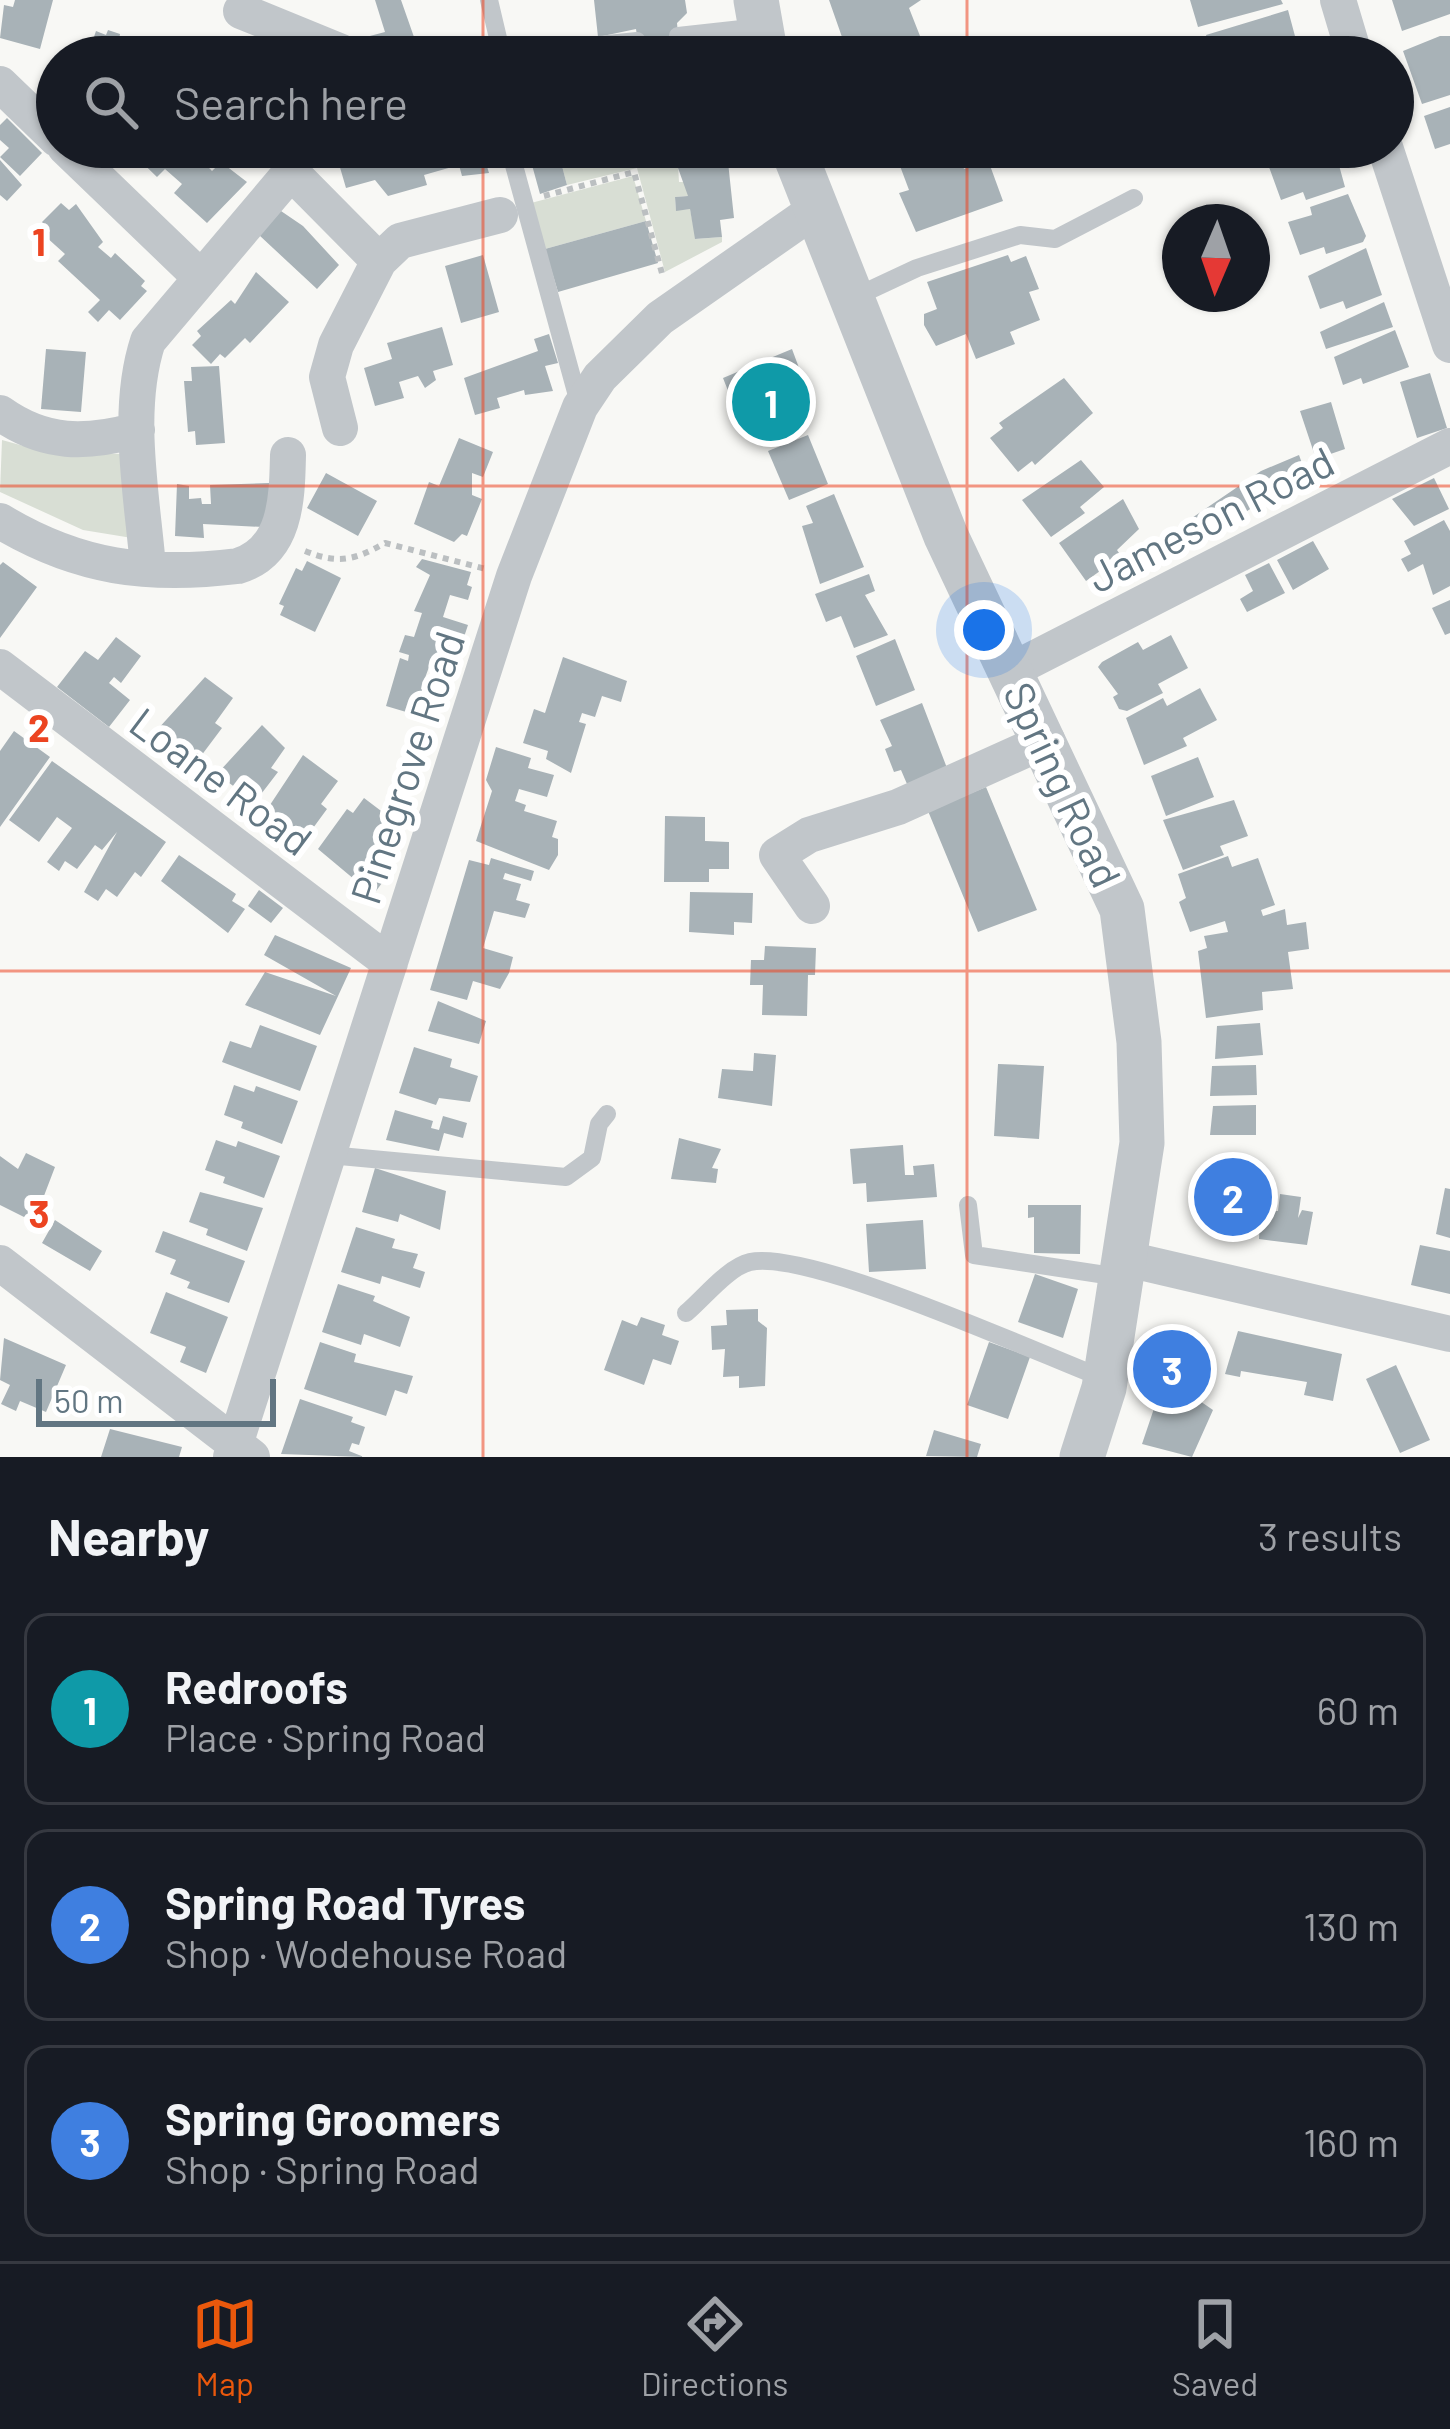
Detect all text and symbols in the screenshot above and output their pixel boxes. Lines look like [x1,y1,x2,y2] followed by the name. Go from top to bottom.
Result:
[36,36,1414,168] search box
[78,69,144,135] icon: search
[174,75,408,129] text: Search here
[1162,204,1270,312] north arrow
[32,217,46,264] text: 1
[732,357,810,447] pin: 1
[1079,435,1341,601] street label: Jameson Road
[954,600,1014,660] your location
[339,625,474,910] street label: Pinegrove Road
[994,674,1133,895] street label: Spring Road
[121,696,323,864] street label: Loane Road
[28,703,50,750] text: 2
[1194,1152,1272,1242] pin: 2
[28,1189,50,1236] text: 3
[1133,1324,1211,1414] pin: 3
[36,1373,276,1426] scale bar
[54,1380,124,1420] text: 50 m
[48,1505,209,1566] text: Nearby
[1258,1512,1402,1559] text: 3 results
[165,1659,348,1713] text: Redroofs
[83,1686,97,1733] text: 1
[1317,1686,1399,1733] text: 60 m
[165,1713,486,1760] text: Place · Spring Road
[165,1875,525,1929] text: Spring Road Tyres
[79,1902,101,1949] text: 2
[1303,1902,1399,1949] text: 130 m
[165,1929,567,1976] text: Shop · Wodehouse Road
[165,2091,500,2145] text: Spring Groomers
[79,2118,101,2165] text: 3
[1303,2118,1399,2165] text: 160 m
[165,2145,479,2192] text: Shop · Spring Road
[192,2291,258,2403] tab: Map
[641,2291,788,2403] tab: Directions
[1172,2291,1258,2403] tab: Saved

